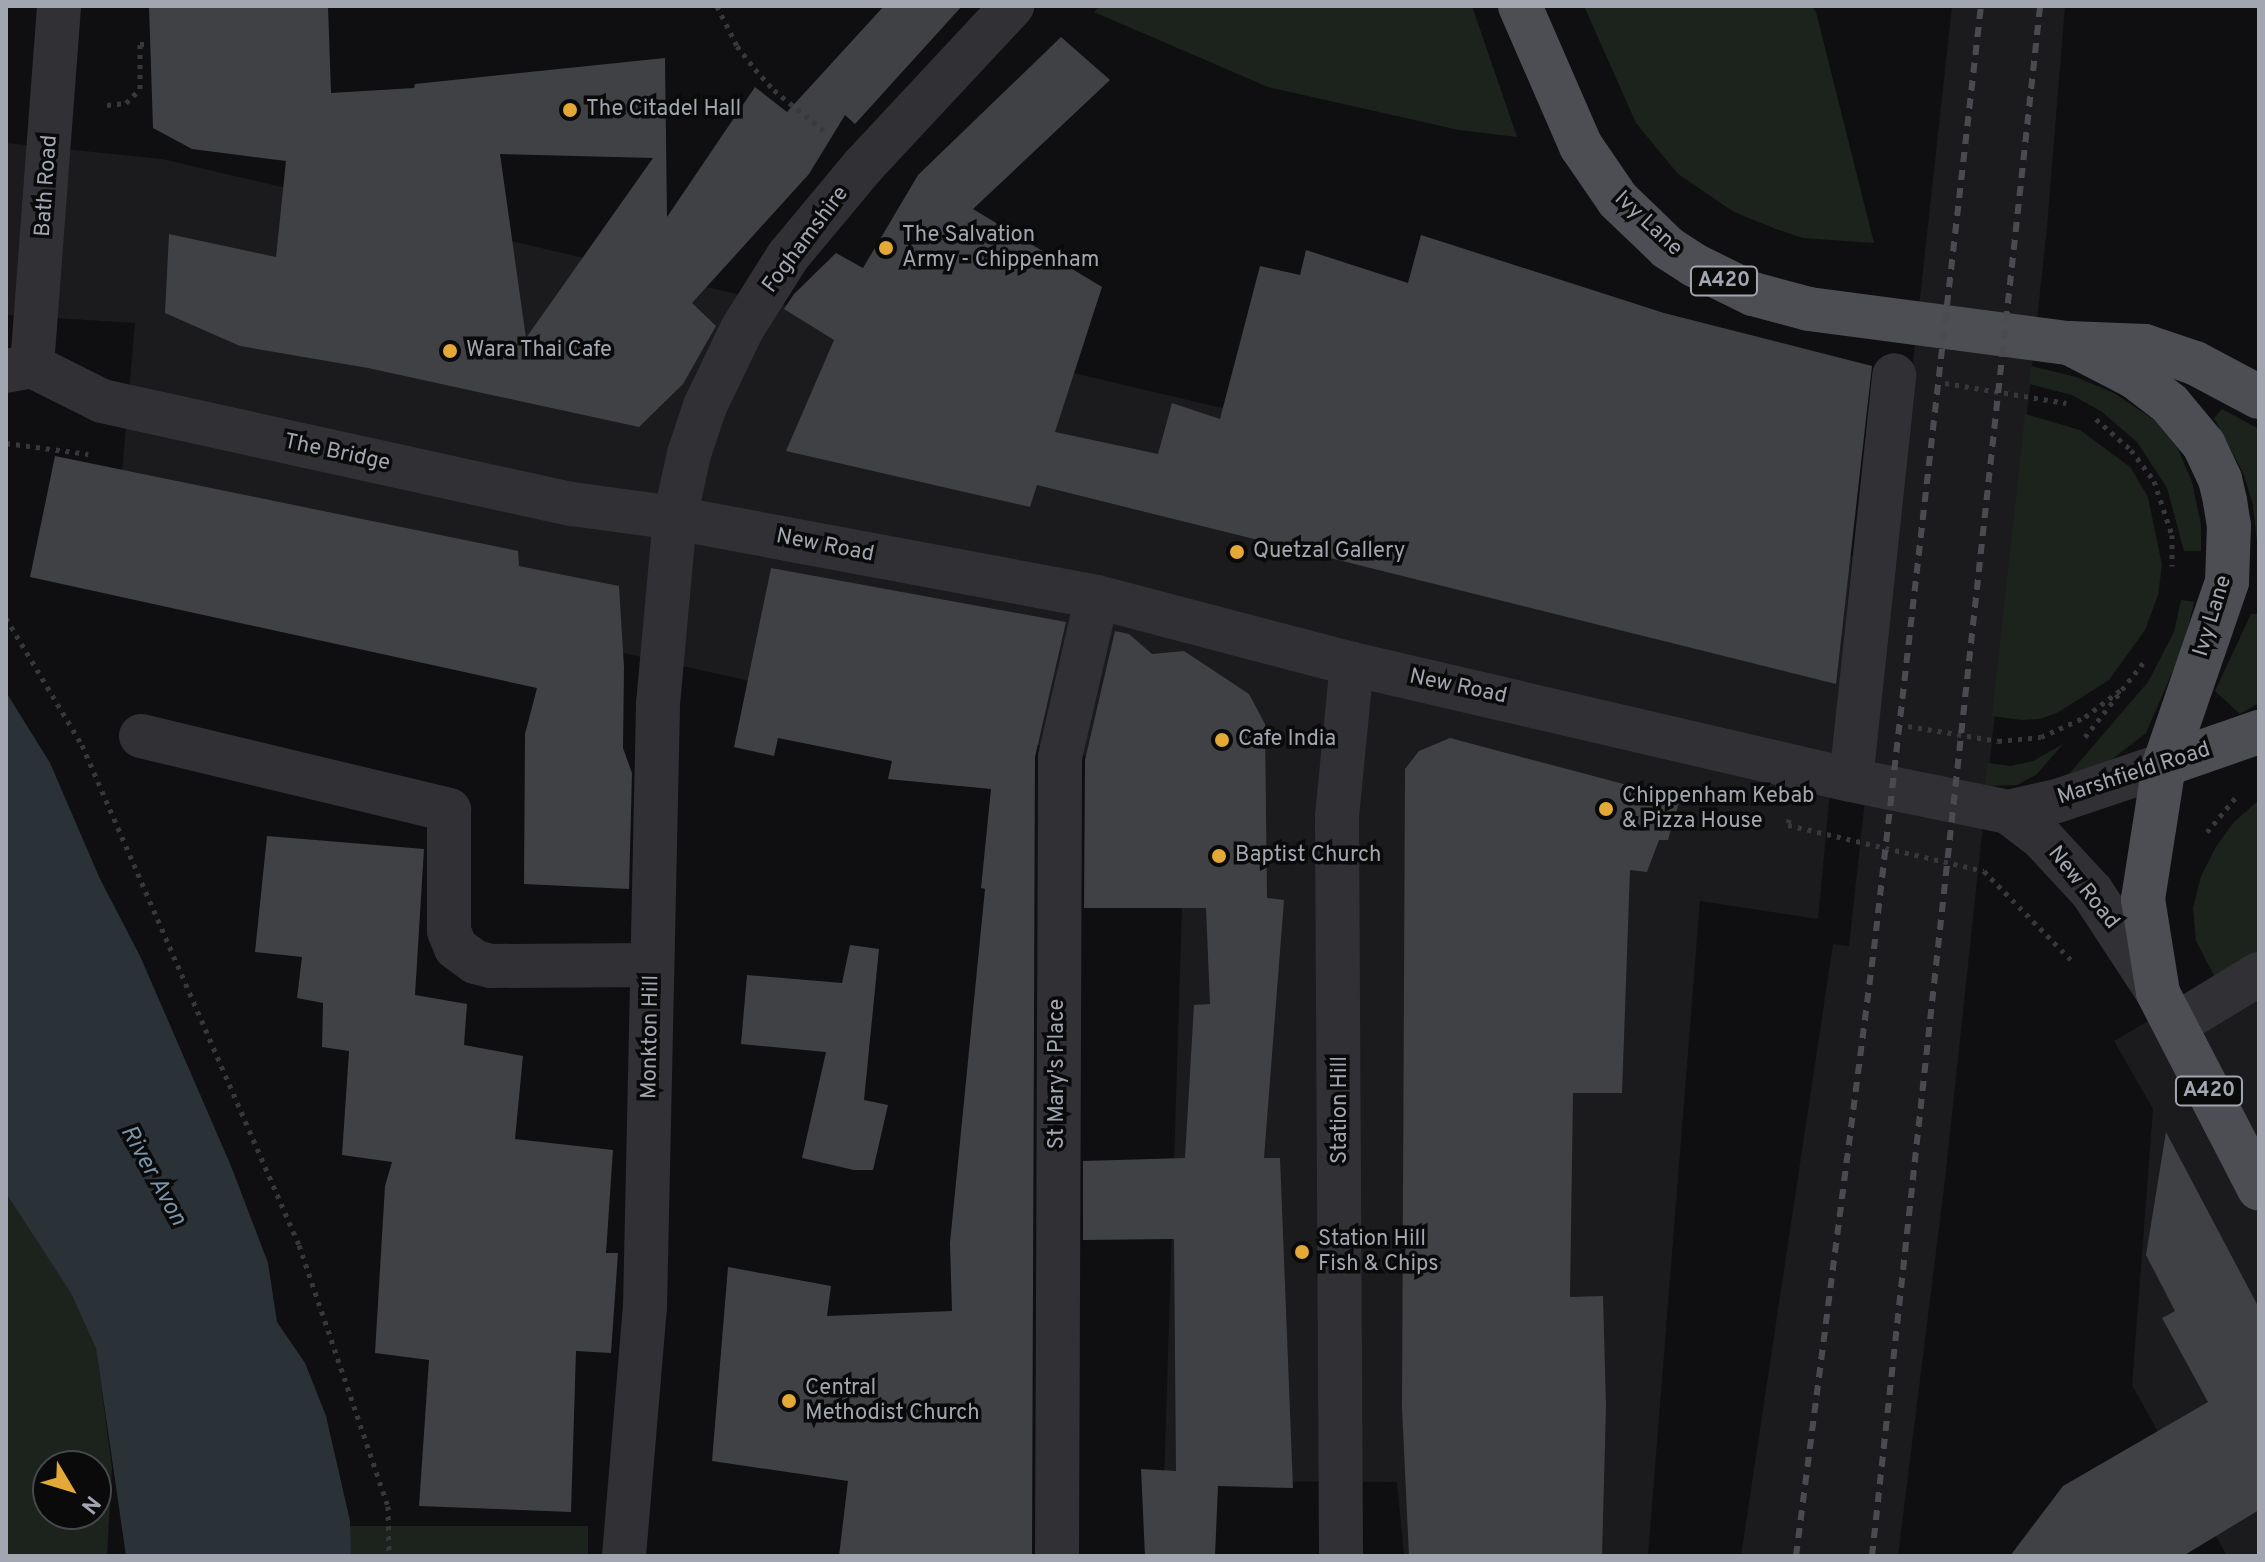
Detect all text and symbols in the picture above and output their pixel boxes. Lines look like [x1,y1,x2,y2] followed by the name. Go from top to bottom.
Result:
[586,97,741,123] place label: The Citadel Hall
[561,101,579,119] marker: The Citadel Hall
[30,134,64,238] street label: Bath Road
[757,181,855,299] street label: Foghamshire
[1608,186,1688,262] street label: Ivy Lane
[902,222,1099,274] place label: The Salvation Army - Chippenham
[877,239,895,257] marker: The Salvation Army - Chippenham
[1688,265,1760,297] road number: A420
[466,338,613,364] place label: Wara Thai Cafe
[441,342,459,360] marker: Wara Thai Cafe
[282,429,392,477] street label: The Bridge
[774,524,876,568] street label: New Road
[1253,539,1405,565] place label: Quetzal Gallery
[1228,543,1246,561] marker: Quetzal Gallery
[2188,572,2238,660] street label: Ivy Lane
[1407,664,1509,710] street label: New Road
[1238,727,1336,753] place label: Cafe India
[1213,731,1231,749] marker: Cafe India
[2054,737,2214,811] street label: Marshfield Road
[1622,783,1814,834] place label: Chippenham Kebab & Pizza House
[1597,800,1615,818] marker: Chippenham Kebab & Pizza House
[2042,841,2124,935] street label: New Road
[1235,843,1381,869] place label: Baptist Church
[1210,847,1228,865] marker: Baptist Church
[637,975,665,1099] street label: Monkton Hill
[1045,999,1071,1149] street label: St Mary's Place
[1328,1056,1354,1164] street label: Station Hill
[2173,1075,2245,1107] road number: A420
[112,1120,192,1232] water label: River Avon
[1318,1226,1439,1278] place label: Station Hill Fish & Chips
[1293,1243,1311,1261] marker: Station Hill Fish & Chips
[805,1375,980,1426] place label: Central Methodist Church
[780,1392,798,1410] marker: Central Methodist Church
[32,1450,112,1530] north arrow
[74,1489,105,1518] text: N

